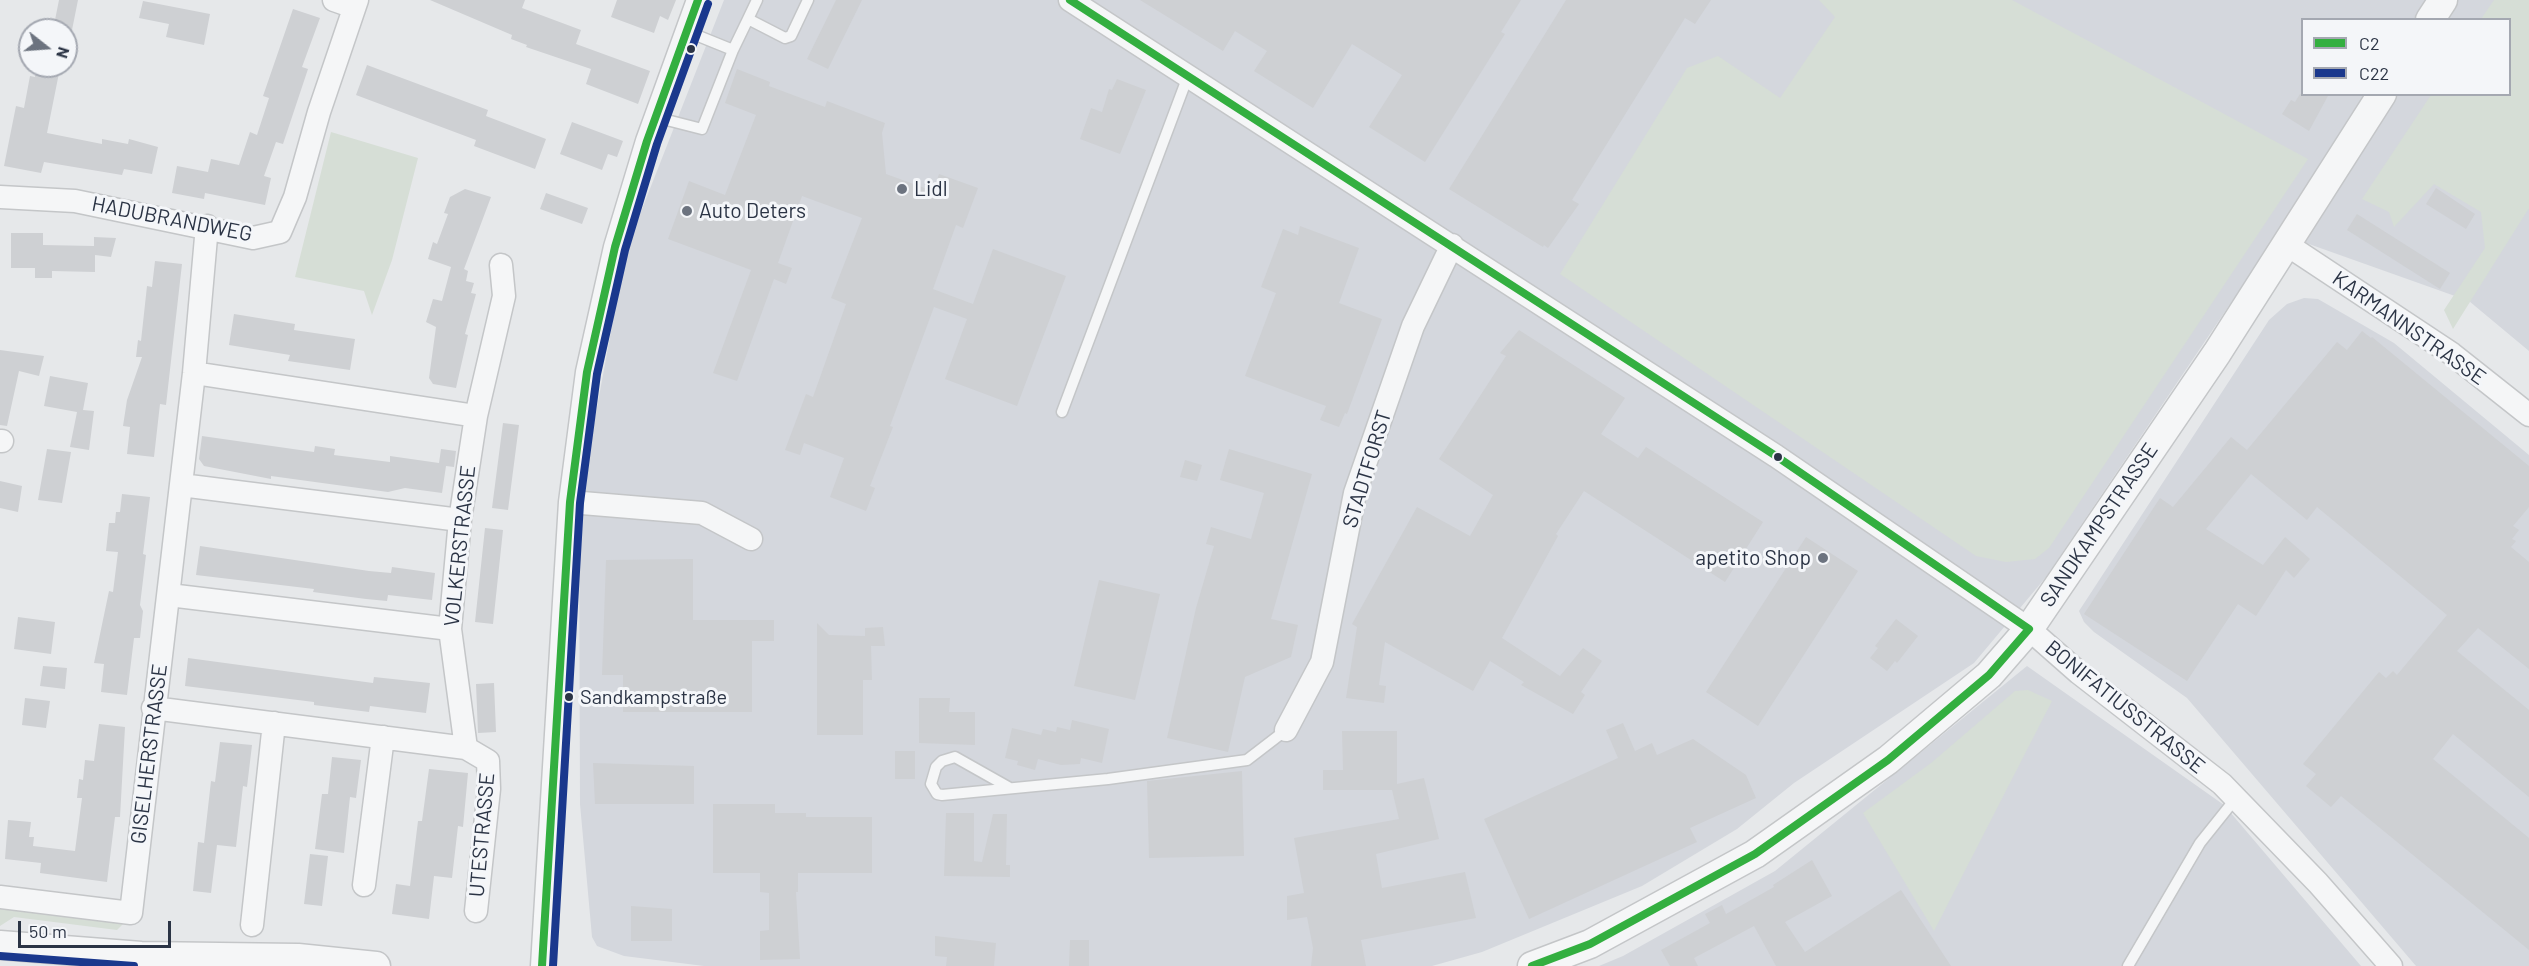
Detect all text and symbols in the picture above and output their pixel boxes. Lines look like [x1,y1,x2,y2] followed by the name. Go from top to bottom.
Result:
[18,18,78,78] north arrow
[2301,18,2511,96] legend
[2359,32,2380,54] text: C2
[685,43,697,55] unlabelled marker
[53,45,74,61] text: N
[2359,62,2389,84] text: C22
[914,176,948,202] place label: Lidl
[895,182,909,196] marker: Lidl
[90,191,254,247] street label: HADUBRANDWEG
[699,198,806,224] place label: Auto Deters
[680,204,694,218] marker: Auto Deters
[2327,266,2491,390] street label: KARMANNSTRASSE
[1337,407,1397,531] street label: STADTFORST
[2035,438,2163,612] street label: SANDKAMPSTRASSE
[1772,451,1784,463] unlabelled marker
[439,464,481,628] street label: VOLKERSTRASSE
[1695,545,1811,571] place label: apetito Shop
[1816,551,1830,565] marker: apetito Shop
[2040,635,2210,779] street label: BONIFATIUSSTRASSE
[125,663,173,845] street label: GISELHERSTRASSE
[580,685,727,709] place label: Sandkampstraße
[563,691,575,703] marker: Sandkampstraße
[464,772,500,898] street label: UTESTRASSE
[21,909,174,947] scale bar
[29,920,67,942] text: 50 m

